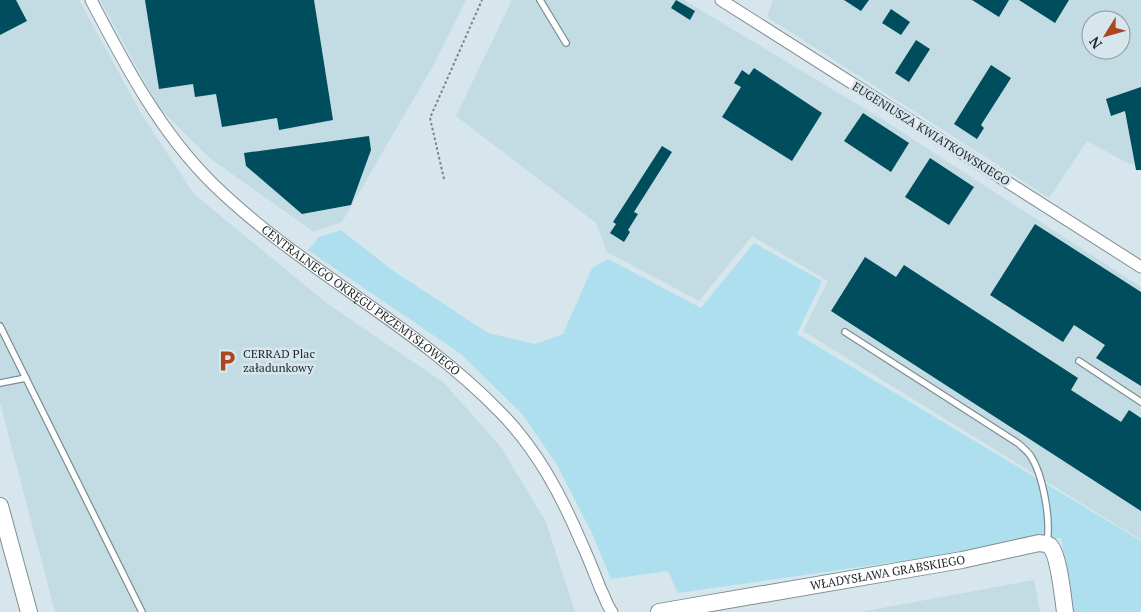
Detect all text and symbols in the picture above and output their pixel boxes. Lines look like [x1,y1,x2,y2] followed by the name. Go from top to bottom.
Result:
[1081,10,1131,60] north arrow
[1084,33,1106,53] text: N
[850,79,1013,189] street label: EUGENIUSZA KWIATKOWSKIEGO
[259,222,464,379] street label: CENTRALNEGO OKRĘGU PRZEMYSŁOWEGO
[243,346,315,375] place label: CERRAD Plac załadunkowy
[214,348,240,374] parking icon: CERRAD Plac załadunkowy
[809,552,966,593] street label: WŁADYSŁAWA GRABSKIEGO

